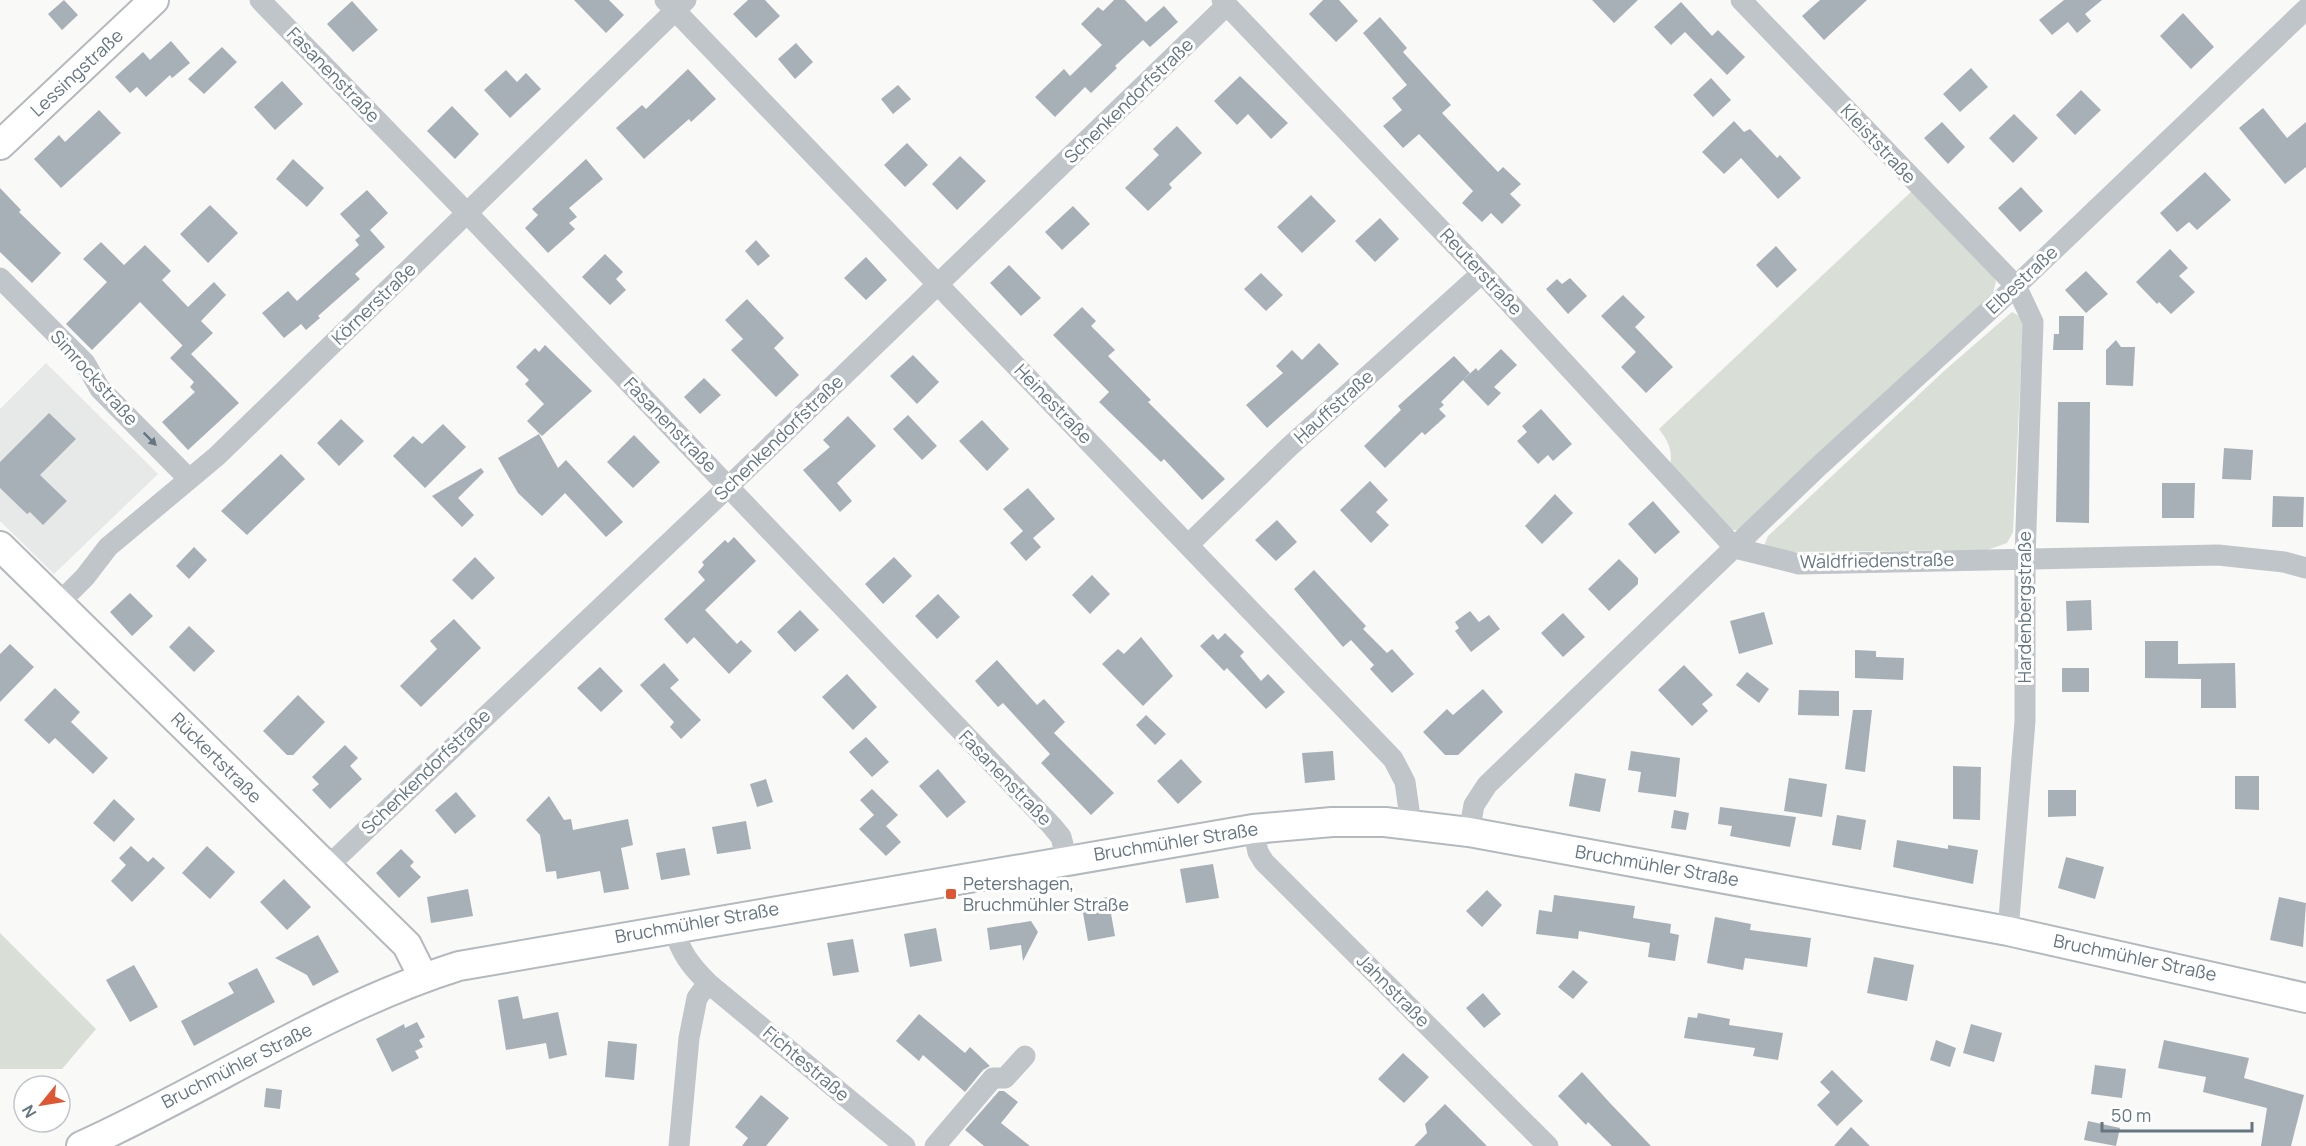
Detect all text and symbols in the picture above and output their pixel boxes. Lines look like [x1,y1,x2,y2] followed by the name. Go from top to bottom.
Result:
[282,21,385,127] street label: Fasanenstraße
[25,23,128,121] street label: Lessingstraße
[1059,32,1198,168] street label: Schenkendorfstraße
[1836,98,1922,188] street label: Kleiststraße
[1435,223,1528,320] street label: Reuterstraße
[1980,240,2062,319] street label: Elbestraße
[326,257,421,350] street label: Körnerstraße
[46,325,144,430] street label: Simrockstraße
[1010,358,1098,448] street label: Heinestraße
[1289,364,1378,448] street label: Hauffstraße
[709,369,848,505] street label: Schenkendorfstraße
[619,371,722,477] street label: Fasanenstraße
[142,432,156,446] one-way arrow
[2012,531,2036,683] street label: Hardenbergstraße
[1800,547,1954,573] street label: Waldfriedenstraße
[356,703,495,839] street label: Schenkendorfstraße
[166,707,267,808] street label: Rückertstraße
[954,724,1057,830] street label: Fasanenstraße
[1092,816,1260,866] street label: Bruchmühler Straße
[1573,839,1741,891] street label: Bruchmühler Straße
[963,871,1129,916] place label: Petershagen, Bruchmühler Straße
[944,887,958,901] marker: Petershagen, Bruchmühler Straße
[613,896,781,948] street label: Bruchmühler Straße
[2051,928,2219,986] street label: Bruchmühler Straße
[1352,949,1435,1032] street label: Jahnstraße
[157,1017,316,1113] street label: Bruchmühler Straße
[759,1020,855,1106] street label: Fichtestraße
[12,1074,72,1134] north arrow
[2102,1095,2252,1133] scale bar
[17,1101,41,1122] text: N
[2111,1103,2151,1127] text: 50 m

